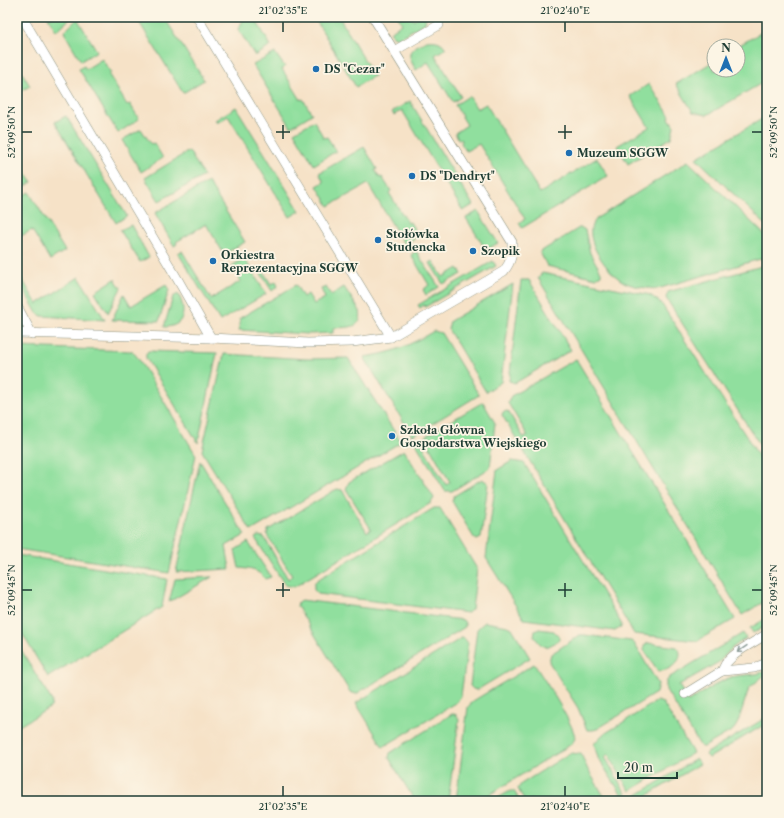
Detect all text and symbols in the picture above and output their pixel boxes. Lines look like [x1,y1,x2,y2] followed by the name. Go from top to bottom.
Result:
[259,4,308,17] text: 21°02'35"E
[540,4,590,17] text: 21°02'40"E
[706,38,746,78] north arrow
[721,41,731,55] text: N
[324,62,385,76] place label: DS "Cezar"
[311,64,321,74] marker: DS "Cezar"
[5,106,18,158] text: 52°09'50"N
[767,106,780,158] text: 52°09'50"N
[577,146,669,160] place label: Muzeum SGGW
[564,148,574,158] marker: Muzeum SGGW
[420,169,495,183] place label: DS "Dendryt"
[407,171,417,181] marker: DS "Dendryt"
[386,227,446,254] place label: Stołówka Studencka
[373,235,383,245] marker: Stołówka Studencka
[481,244,520,258] place label: Szopik
[468,246,478,256] marker: Szopik
[221,248,359,275] place label: Orkiestra Reprezentacyjna SGGW
[208,256,218,266] marker: Orkiestra Reprezentacyjna SGGW
[400,423,546,450] place label: Szkoła Główna Gospodarstwa Wiejskiego
[387,431,397,441] marker: Szkoła Główna Gospodarstwa Wiejskiego
[5,564,18,616] text: 52°09'45"N
[767,564,780,616] text: 52°09'45"N
[736,645,747,654] one-way arrow
[618,754,677,780] scale bar
[624,760,653,775] text: 20 m
[259,800,308,813] text: 21°02'35"E
[540,800,590,813] text: 21°02'40"E

